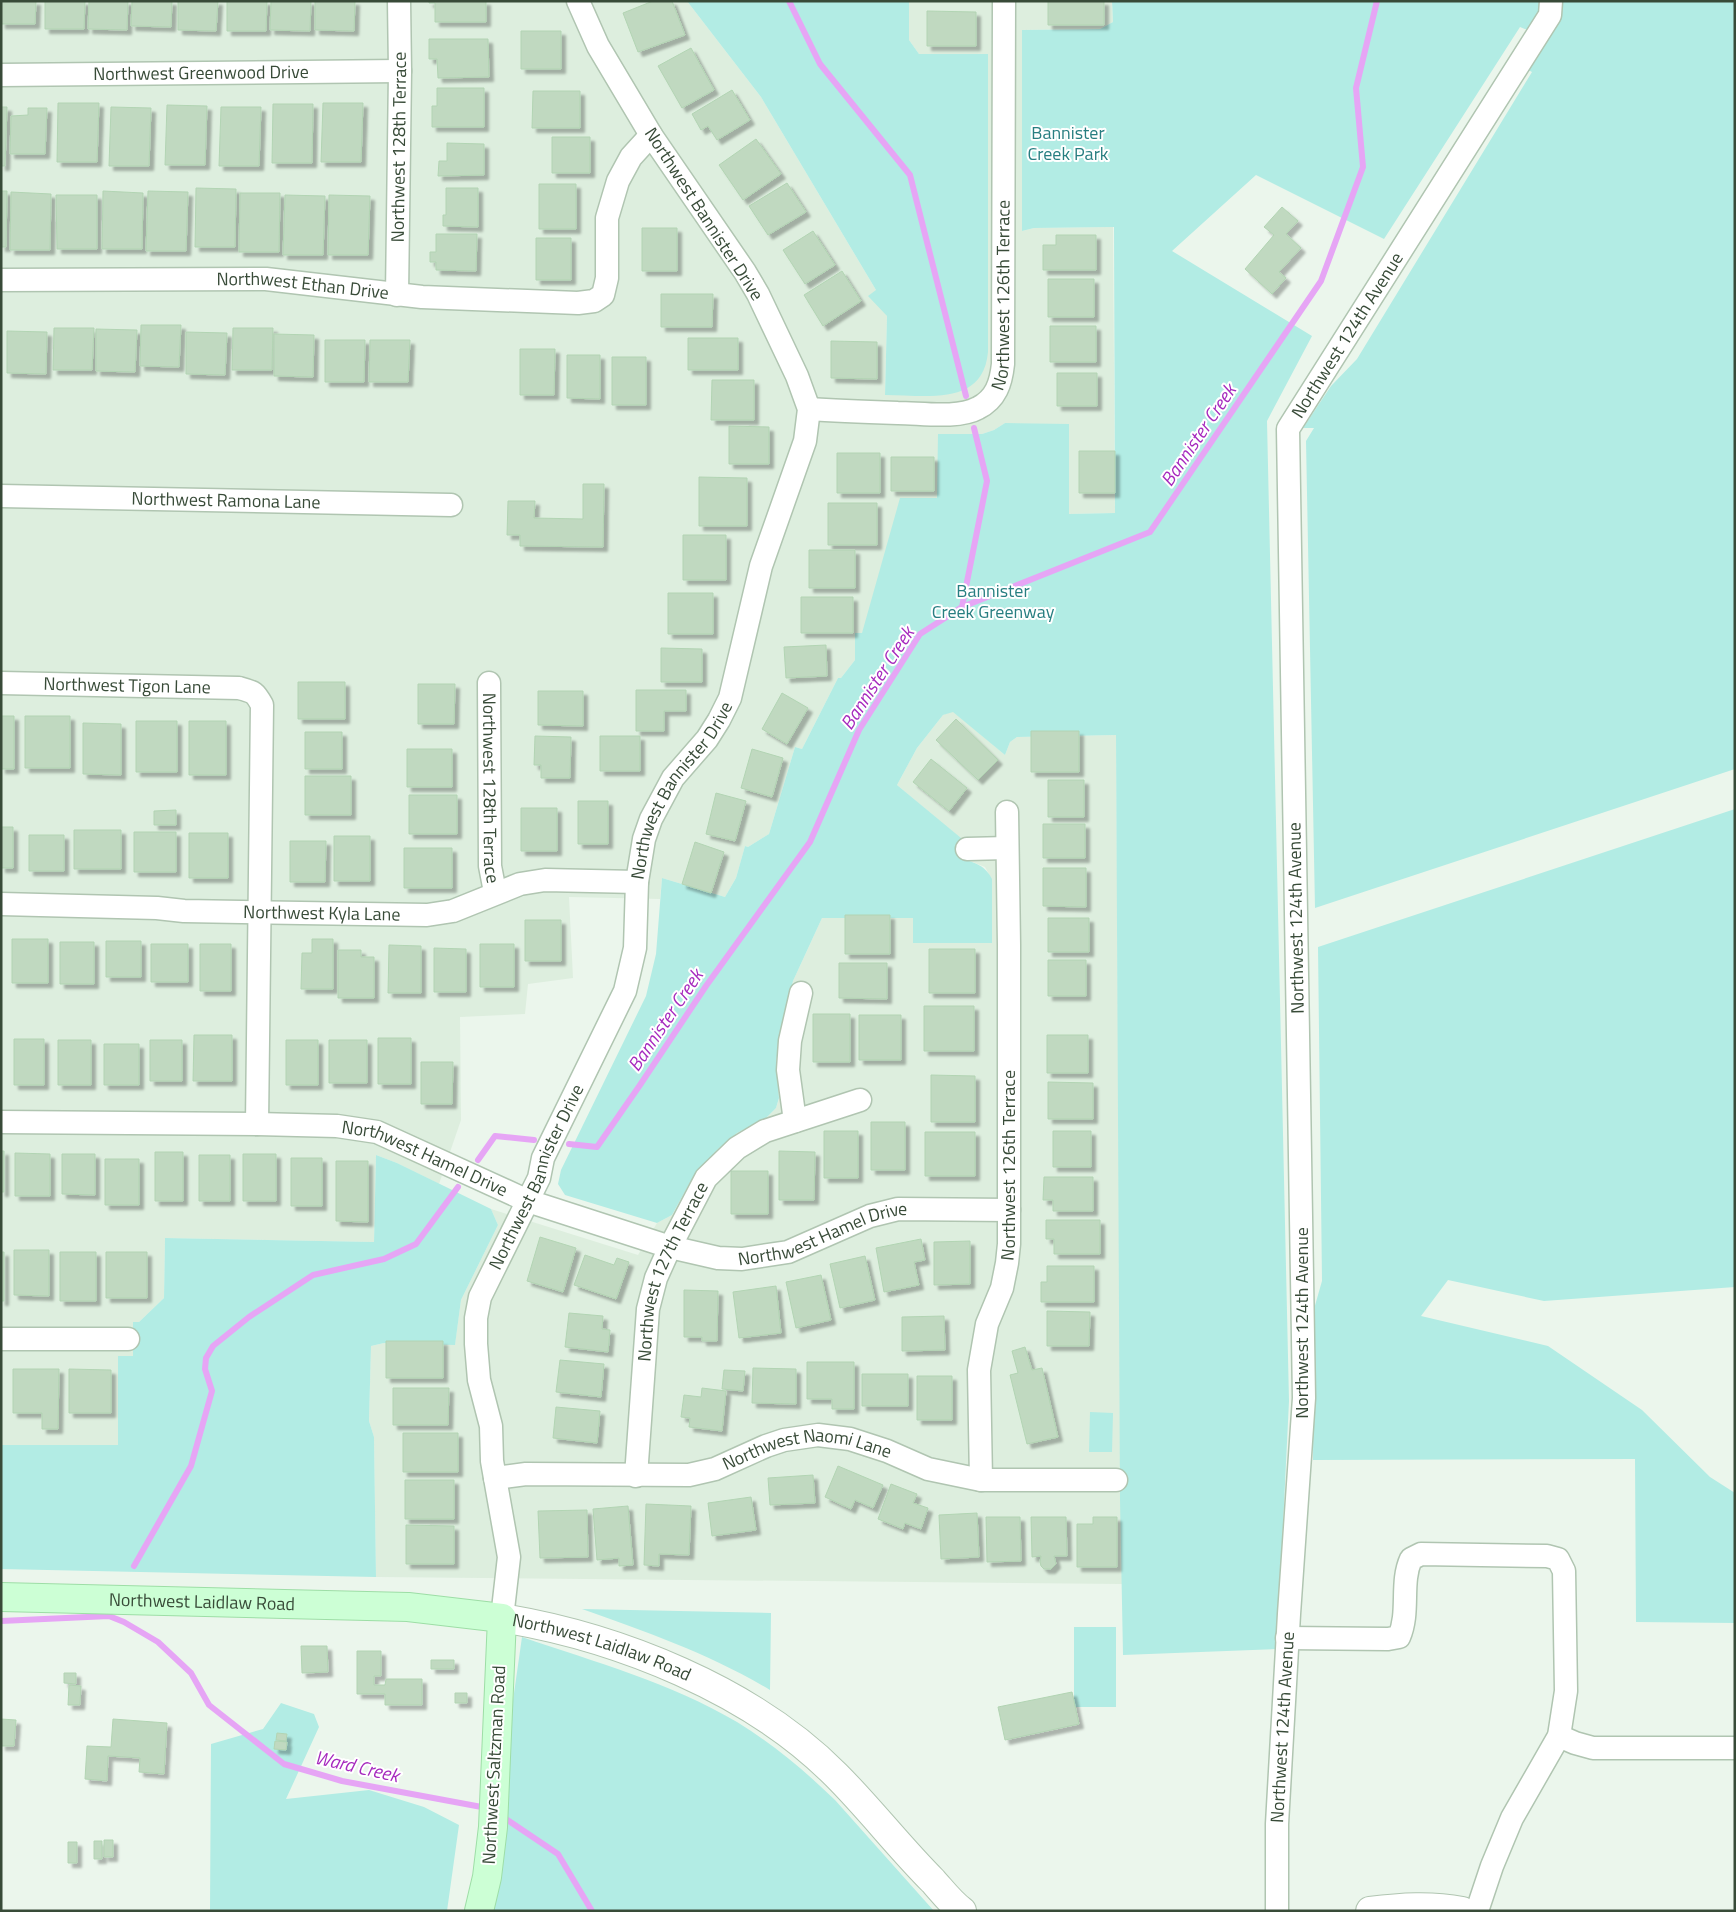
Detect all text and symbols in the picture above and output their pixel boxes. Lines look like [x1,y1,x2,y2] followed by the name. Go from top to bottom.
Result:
[384,52,413,243] street label: Northwest 128th Terrace
[93,58,309,87] street label: Northwest Greenwood Drive
[1028,119,1109,167] park label: Bannister Creek Park
[638,122,771,306] street label: Northwest Bannister Drive
[984,200,1016,394] street label: Northwest 126th Terrace
[1284,247,1410,423] street label: Northwest 124th Avenue
[216,264,390,306] street label: Northwest Ethan Drive
[1153,376,1244,492] water label: Bannister Creek
[131,485,321,515] street label: Northwest Ramona Lane
[932,577,1055,625] park label: Bannister Creek Greenway
[832,618,922,735] water label: Bannister Creek
[43,670,211,700] street label: Northwest Tigon Lane
[476,693,507,885] street label: Northwest 128th Terrace
[624,697,739,881] street label: Northwest Bannister Drive
[1280,822,1311,1014] street label: Northwest 124th Avenue
[243,898,401,928] street label: Northwest Kyla Lane
[620,961,711,1077] water label: Bannister Creek
[993,1070,1022,1262] street label: Northwest 126th Terrace
[482,1079,590,1274] street label: Northwest Bannister Drive
[340,1113,512,1203] street label: Northwest Hamel Drive
[630,1177,715,1363] street label: Northwest 127th Terrace
[736,1195,907,1272] street label: Northwest Hamel Drive
[1288,1227,1315,1419] street label: Northwest 124th Avenue
[718,1421,895,1477] street label: Northwest Naomi Lane
[109,1586,295,1617] street label: Northwest Laidlaw Road
[510,1606,696,1688] street label: Northwest Laidlaw Road
[1263,1631,1301,1824] street label: Northwest 124th Avenue
[475,1665,512,1865] street label: Northwest Saltzman Road
[312,1742,405,1790] water label: Ward Creek

